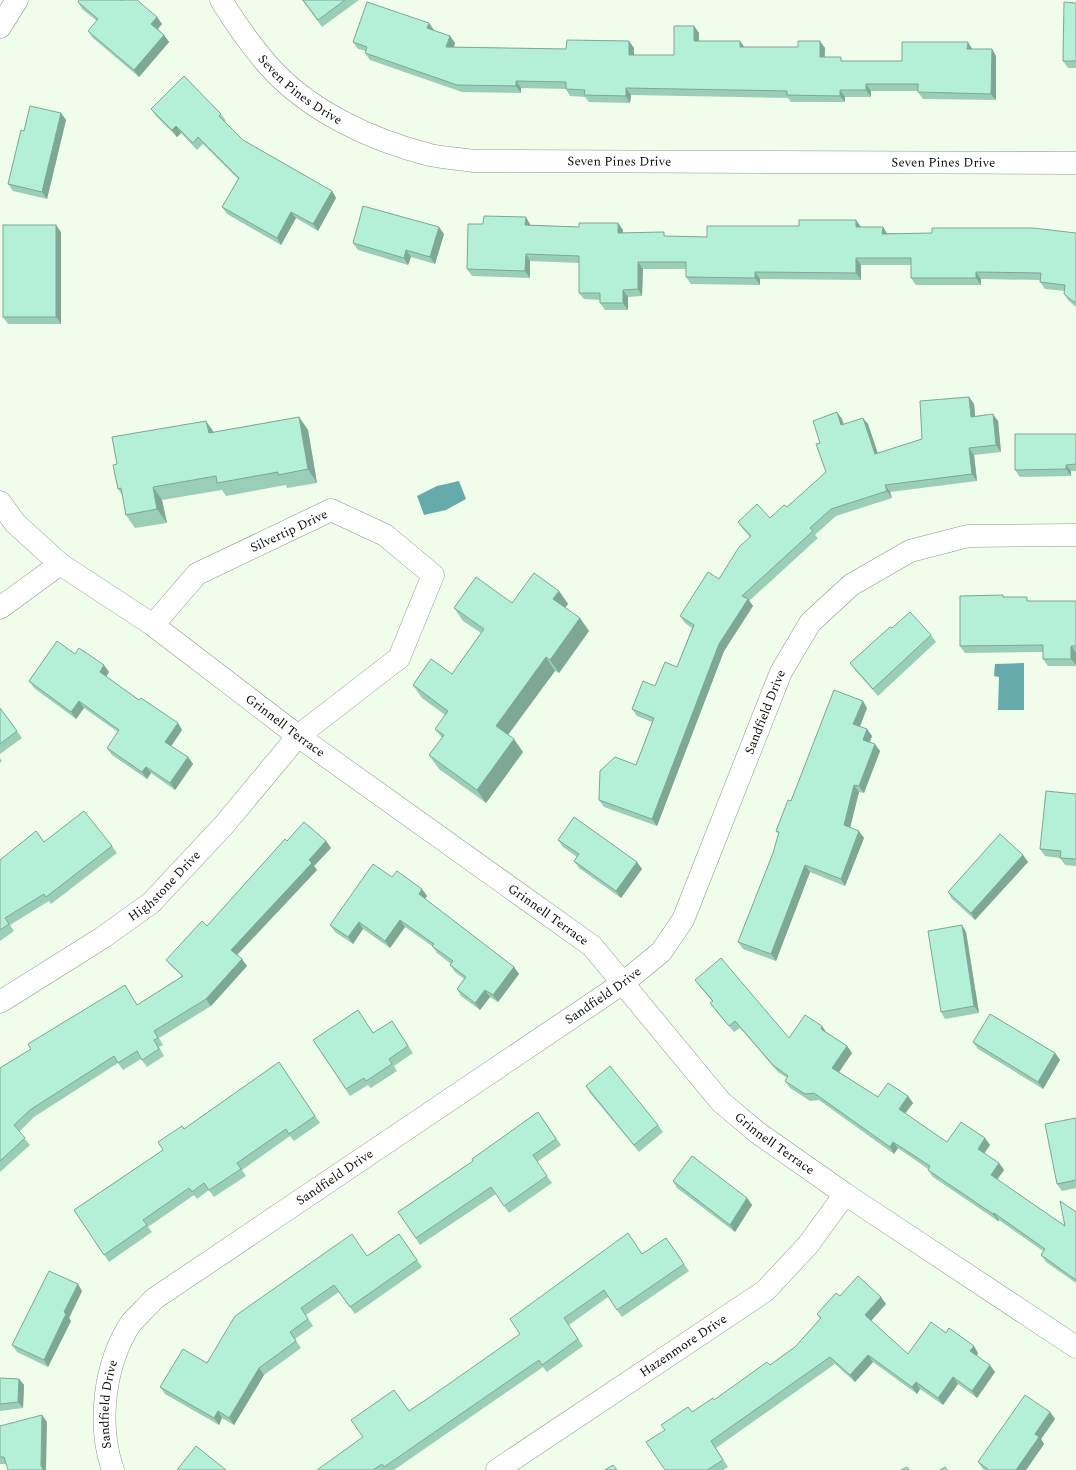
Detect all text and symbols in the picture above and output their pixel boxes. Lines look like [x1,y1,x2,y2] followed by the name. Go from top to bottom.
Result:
[253,50,346,130] street label: Seven Pines Drive
[567,151,671,172] street label: Seven Pines Drive
[891,152,995,173] street label: Seven Pines Drive
[247,504,331,558] street label: Silvertip Drive
[739,667,791,757] street label: Sandfield Drive
[241,689,329,762] street label: Grinnell Terrace
[124,846,205,926] street label: Highstone Drive
[504,879,593,951] street label: Grinnell Terrace
[561,962,646,1029] street label: Sandfield Drive
[730,1107,819,1180] street label: Grinnell Terrace
[292,1144,377,1211] street label: Sandfield Drive
[635,1309,731,1382] street label: Hazenmore Drive
[94,1357,123,1450] street label: Sandfield Drive

